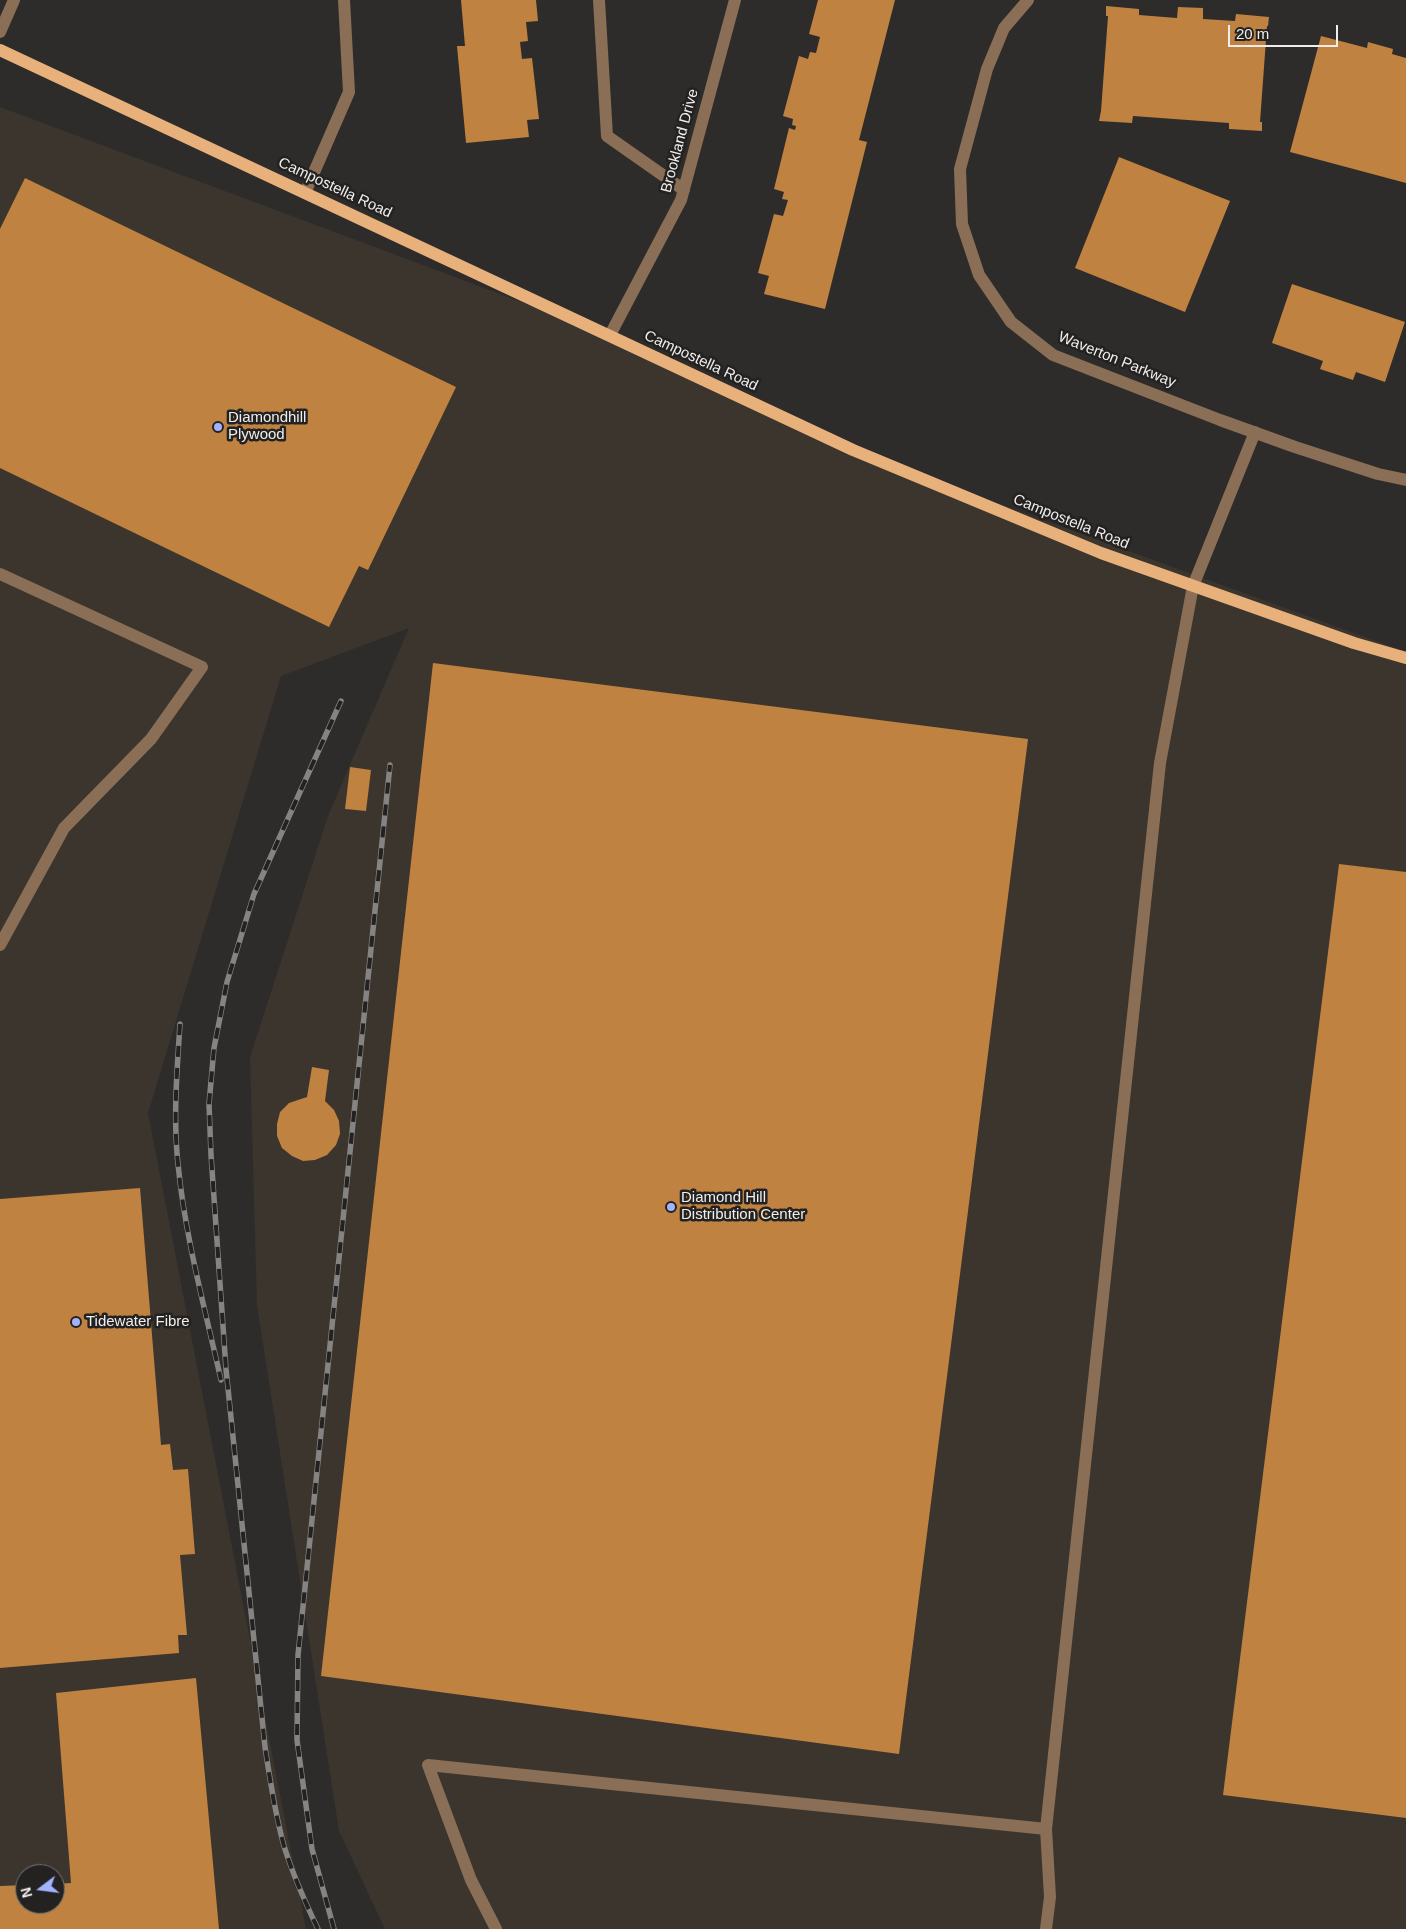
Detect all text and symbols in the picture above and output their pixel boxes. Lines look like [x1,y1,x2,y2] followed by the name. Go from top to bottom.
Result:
[1231,15,1341,47] scale bar
[1236,25,1269,42] text: 20 m
[657,87,703,195] street label: Brookland Drive
[275,154,395,222] street label: Campostella Road
[641,327,761,395] street label: Campostella Road
[1056,328,1178,392] street label: Waverton Parkway
[228,409,306,444] place label: Diamondhill Plywood
[212,421,224,433] marker: Diamondhill Plywood
[1010,491,1132,553] street label: Campostella Road
[681,1189,805,1224] place label: Diamond Hill Distribution Center
[665,1201,677,1213] marker: Diamond Hill Distribution Center
[86,1313,190,1331] place label: Tidewater Fibre
[70,1316,82,1328] marker: Tidewater Fibre
[15,1864,65,1914] north arrow
[17,1886,36,1900] text: N

